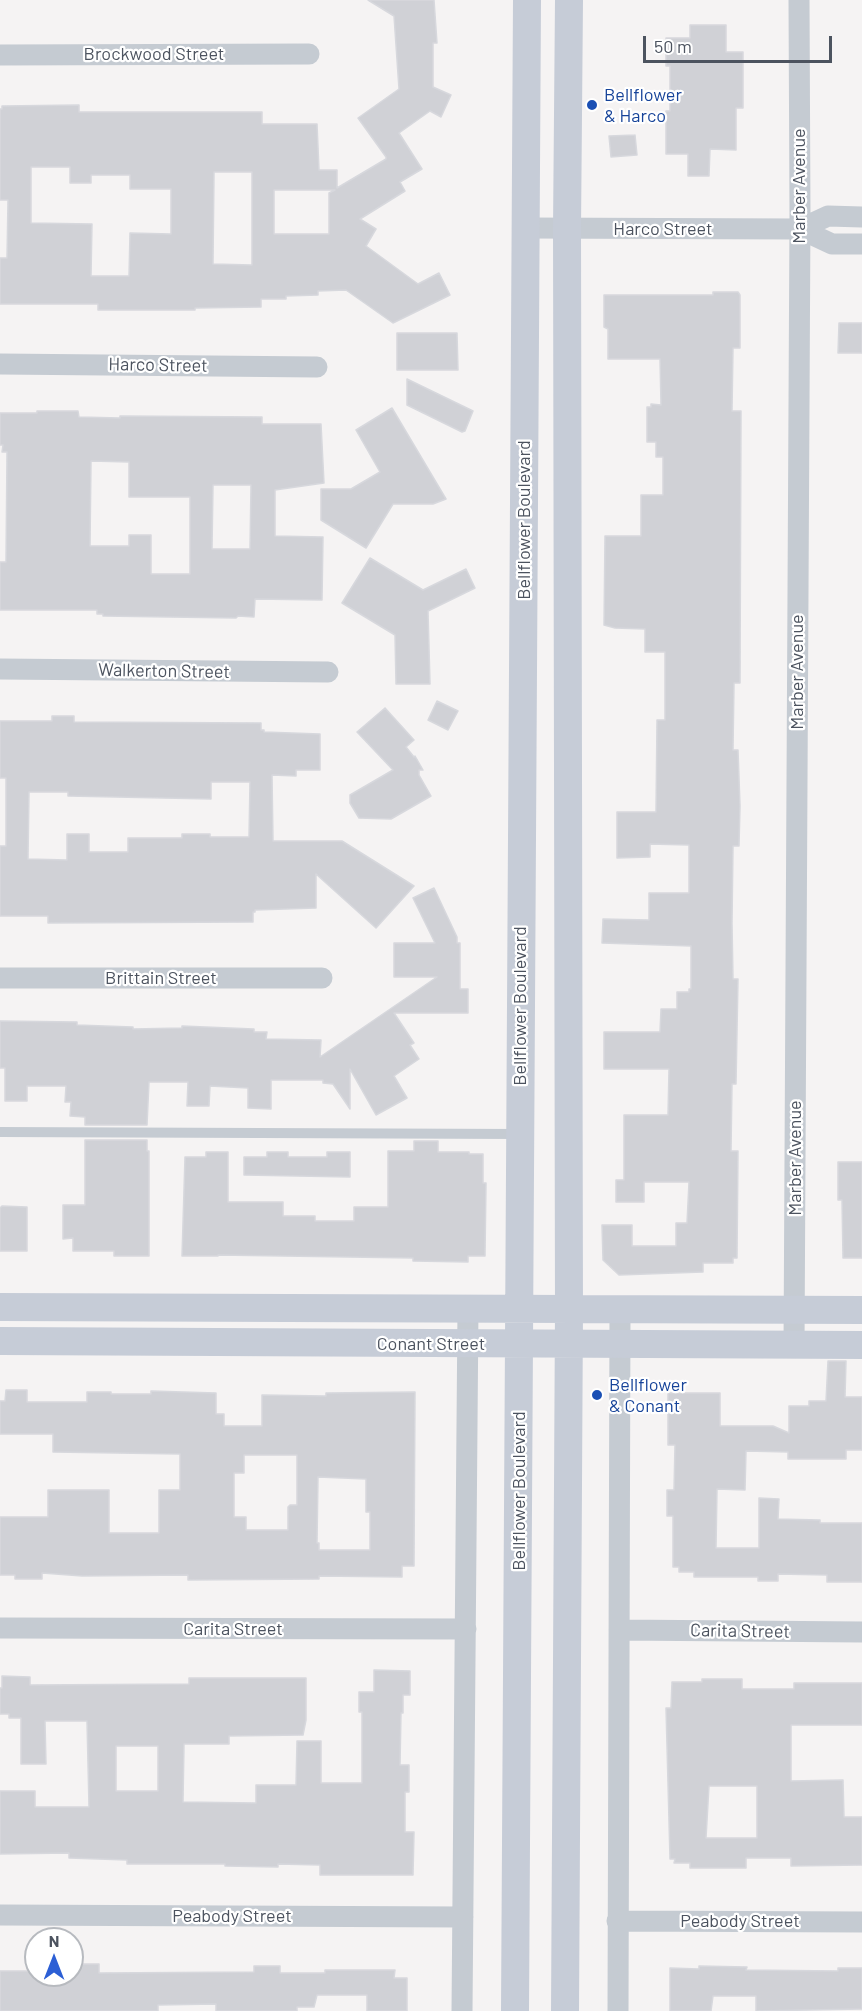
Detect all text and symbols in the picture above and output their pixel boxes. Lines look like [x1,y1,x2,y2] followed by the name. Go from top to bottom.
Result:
[646,24,835,62] scale bar
[654,35,692,57] text: 50 m
[84,43,224,65] street label: Brockwood Street
[604,84,682,127] place label: Bellflower & Harco
[585,98,599,112] marker: Bellflower & Harco
[788,128,810,244] street label: Marber Avenue
[613,218,713,240] street label: Harco Street
[108,353,208,377] street label: Harco Street
[513,440,535,600] street label: Bellflower Boulevard
[786,614,808,730] street label: Marber Avenue
[98,659,230,683] street label: Walkerton Street
[509,926,531,1086] street label: Bellflower Boulevard
[105,967,217,989] street label: Brittain Street
[784,1100,806,1216] street label: Marber Avenue
[377,1333,485,1355] street label: Conant Street
[609,1374,687,1416] place label: Bellflower & Conant
[590,1388,604,1402] marker: Bellflower & Conant
[508,1411,530,1571] street label: Bellflower Boulevard
[183,1618,283,1640] street label: Carita Street
[690,1619,790,1643] street label: Carita Street
[172,1905,292,1927] street label: Peabody Street
[680,1910,800,1932] street label: Peabody Street
[24,1927,84,1987] north arrow
[49,1931,59,1950] text: N

